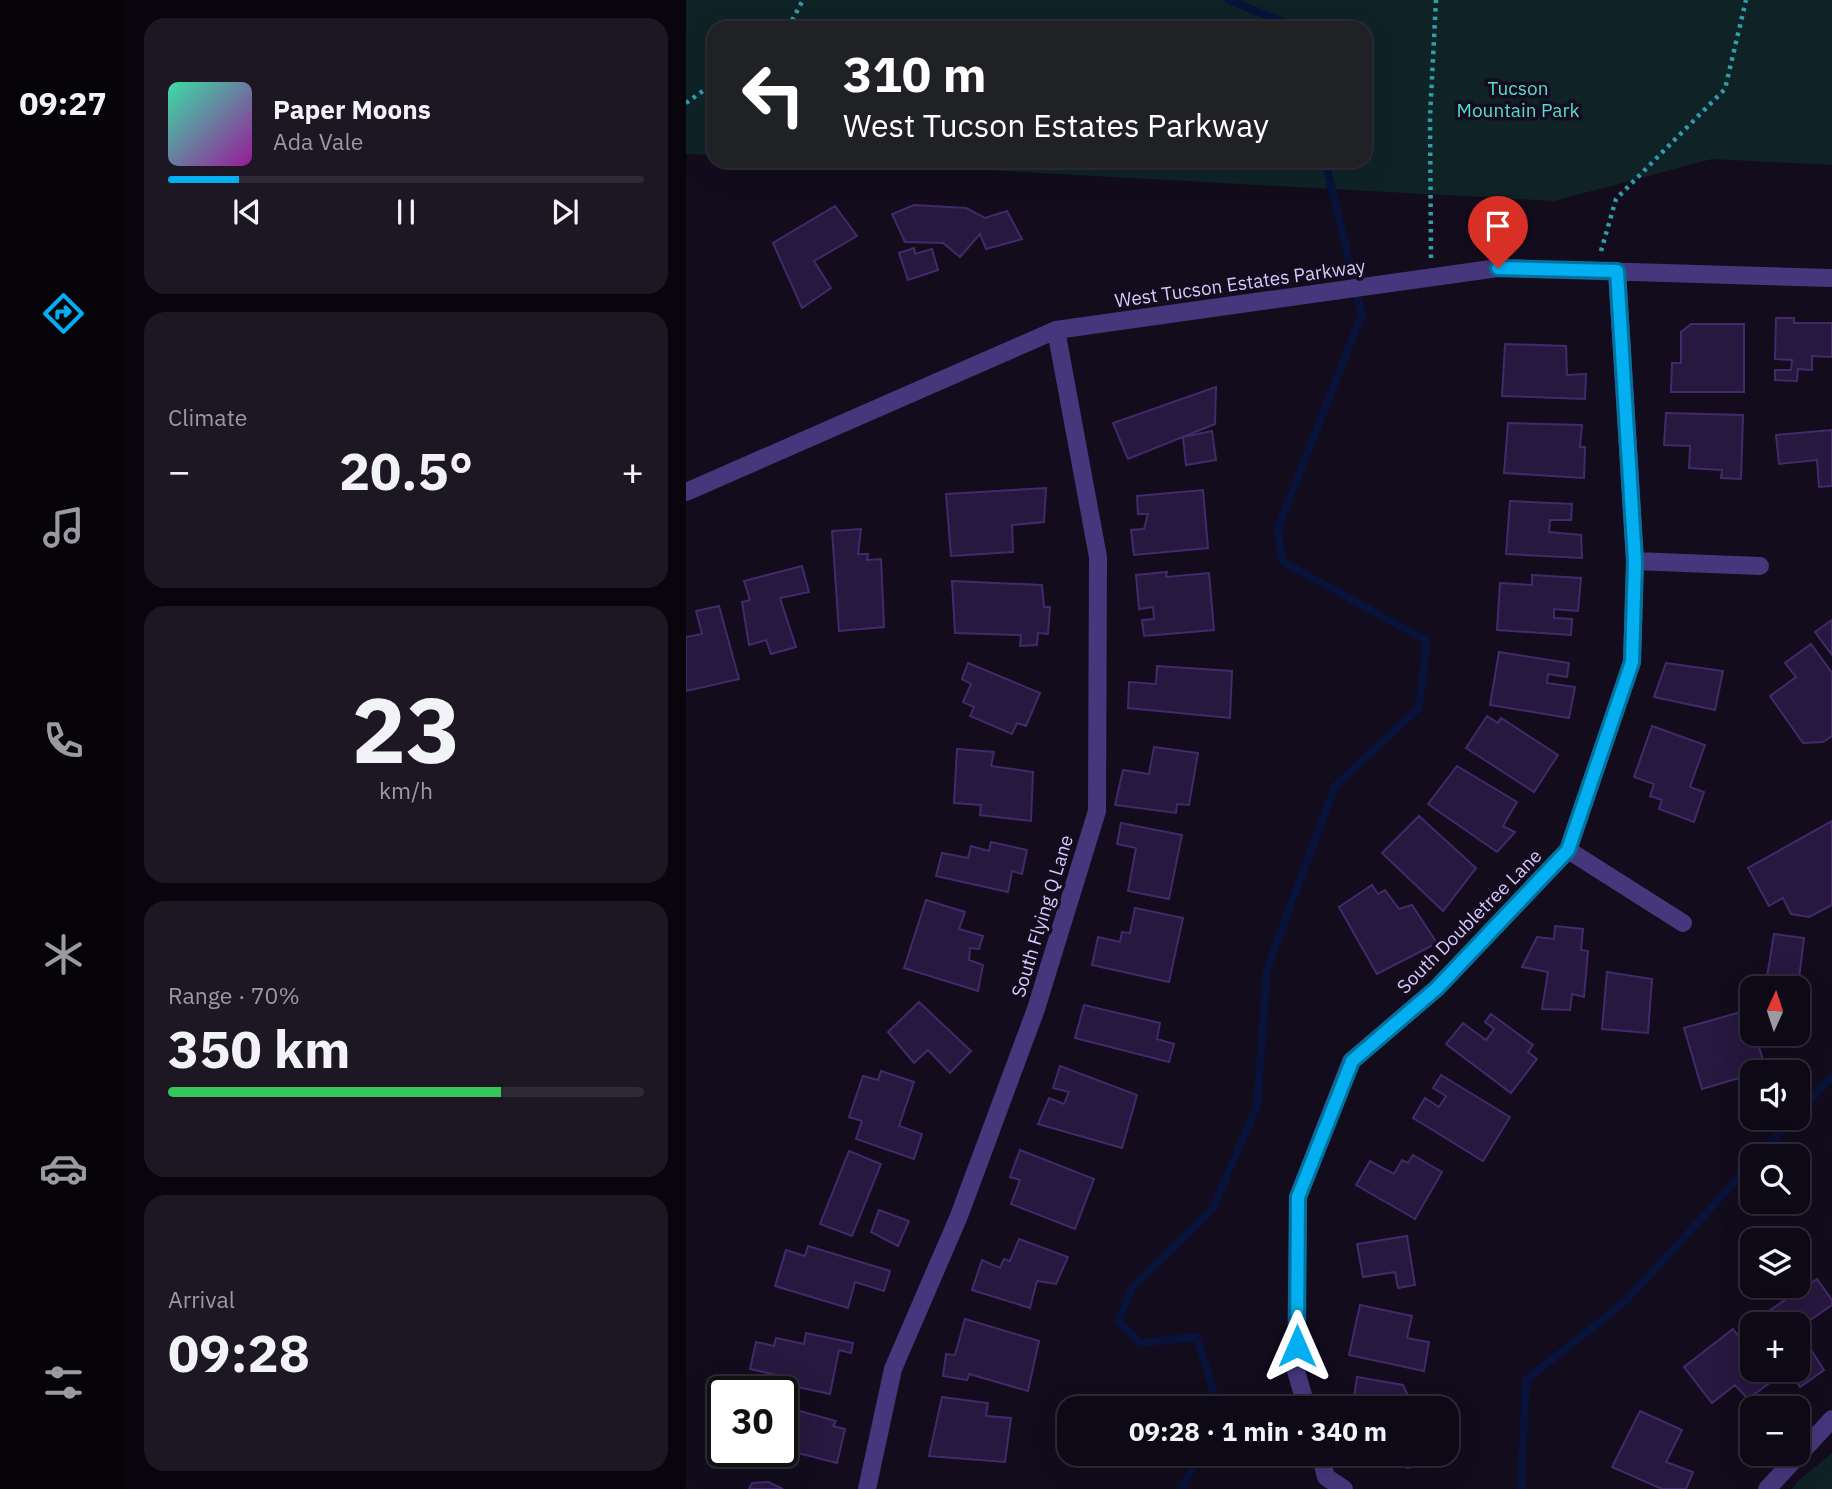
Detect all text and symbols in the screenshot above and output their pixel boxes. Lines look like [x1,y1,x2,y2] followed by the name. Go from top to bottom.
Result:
[843,42,987,105] text: 310 m
[728,49,819,140] icon: left
[1457,76,1579,122] park label: Tucson Mountain Park
[19,82,107,124] text: 09:27
[273,92,431,126] text: Paper Moons
[843,104,1269,146] text: West Tucson Estates Parkway
[273,126,363,156] text: Ada Vale
[228,193,266,231] icon: previous
[387,193,425,231] icon: pause
[546,193,584,231] icon: next
[1468,196,1528,268] pin
[1479,207,1517,245] icon: arrive
[1113,253,1367,312] street label: West Tucson Estates Parkway
[39,289,88,338] icon: directions
[168,402,247,432] text: Climate
[339,437,473,504] text: 20.5°
[168,446,191,495] text: −
[621,446,644,495] text: +
[39,503,88,552] icon: music
[351,670,461,788] text: 23
[39,716,88,765] icon: phone
[379,775,433,805] text: km/h
[1006,832,1078,1000] street label: South Flying Q Lane
[1392,844,1546,998] street label: South Doubletree Lane
[39,930,88,979] icon: climate
[1740,976,1810,1046] north arrow
[1740,976,1810,1466] map controls
[168,980,300,1010] text: Range · 70%
[168,1015,350,1082] text: 350 km
[1740,1060,1810,1130] button: sound
[39,1144,88,1193] icon: car
[1740,1144,1810,1214] button: search
[1740,1228,1810,1298] button: layers
[168,1284,235,1314] text: Arrival
[1260,1309,1334,1383] position arrow
[1740,1312,1810,1382] button: +
[168,1319,310,1386] text: 09:28
[39,1358,88,1407] icon: filters
[707,1376,798,1467] speed limit sign: 30
[1740,1396,1810,1466] button: −
[1129,1414,1387,1448] text: 09:28 · 1 min · 340 m

